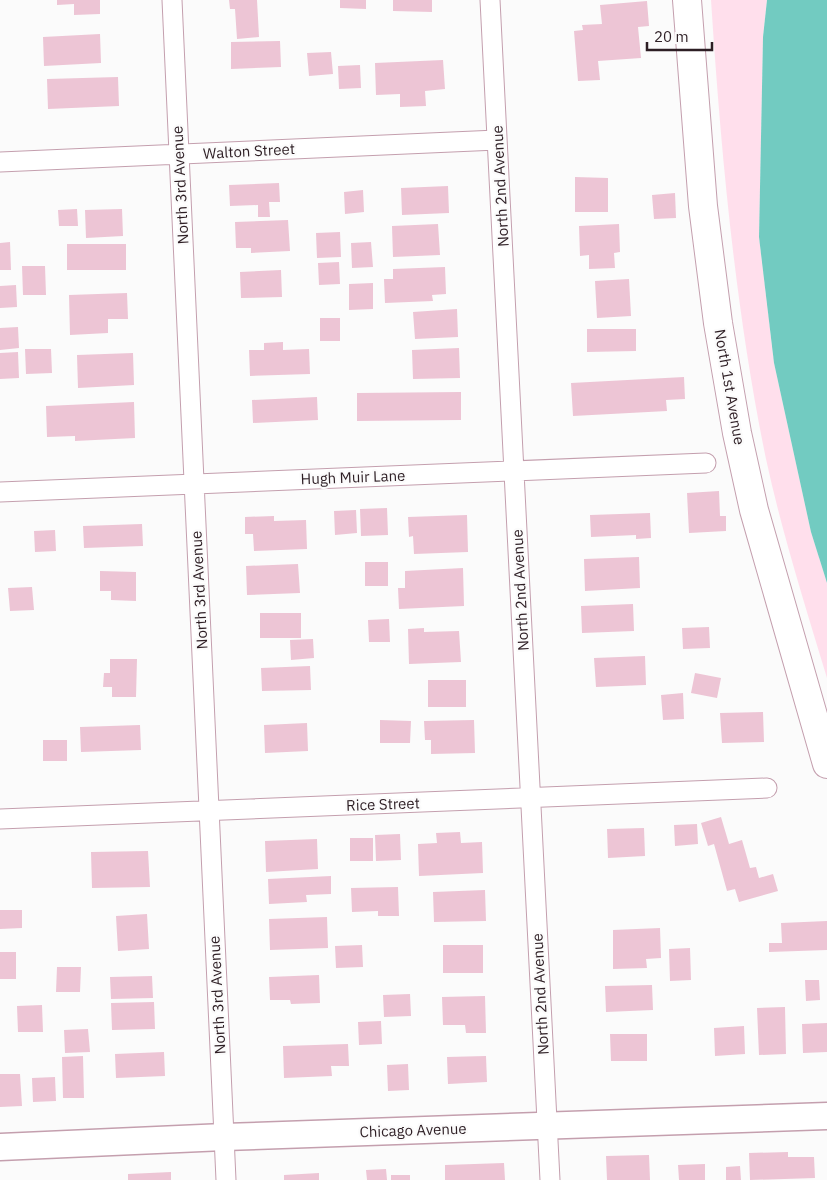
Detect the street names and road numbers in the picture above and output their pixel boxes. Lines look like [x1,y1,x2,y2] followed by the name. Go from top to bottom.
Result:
[167,125,193,245] street label: North 3rd Avenue
[487,125,513,247] street label: North 2nd Avenue
[203,139,295,163] street label: Walton Street
[710,328,750,446] street label: North 1st Avenue
[300,466,406,488] street label: Hugh Muir Lane
[507,529,533,651] street label: North 2nd Avenue
[186,530,212,650] street label: North 3rd Avenue
[346,793,420,815] street label: Rice Street
[527,933,553,1055] street label: North 2nd Avenue
[204,935,230,1055] street label: North 3rd Avenue
[359,1119,467,1141] street label: Chicago Avenue

